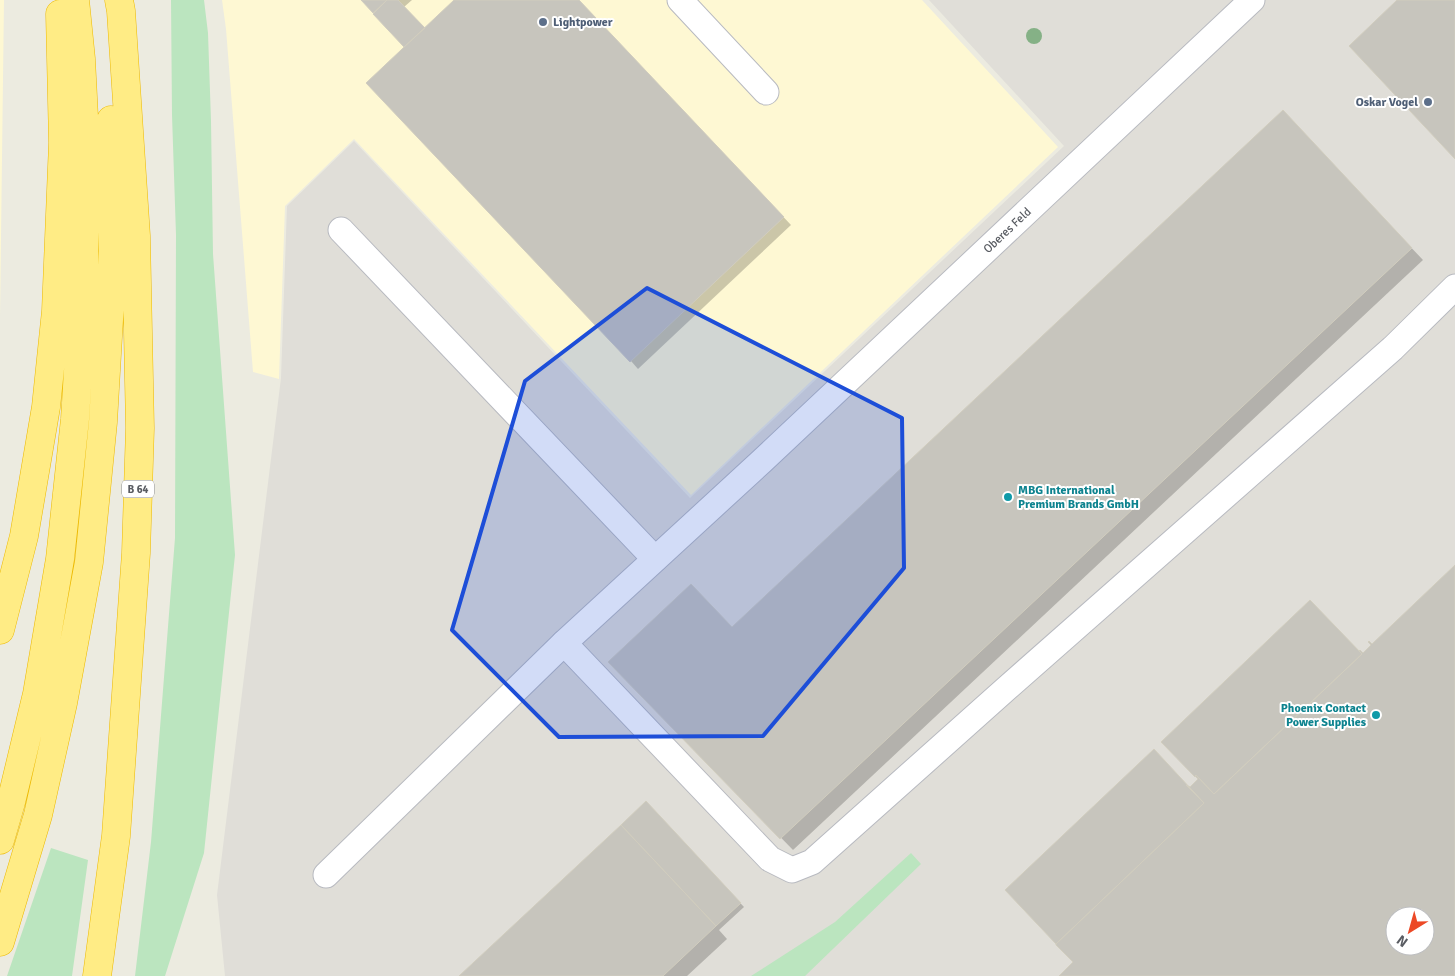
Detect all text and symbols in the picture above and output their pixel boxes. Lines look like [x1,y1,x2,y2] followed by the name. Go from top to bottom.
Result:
[553,15,613,30] place label: Lightpower
[537,16,549,28] marker: Lightpower
[1356,95,1418,110] place label: Oskar Vogel
[1422,96,1434,108] marker: Oskar Vogel
[980,204,1034,256] street label: Oberes Feld
[122,480,154,498] road number: B 64
[1018,483,1139,512] place label: MBG International Premium Brands GmbH
[1002,491,1014,503] marker: MBG International Premium Brands GmbH
[1281,701,1367,730] place label: Phoenix Contact Power Supplies
[1370,709,1382,721] marker: Phoenix Contact Power Supplies
[1385,906,1435,956] north arrow
[1393,931,1411,951] text: N

